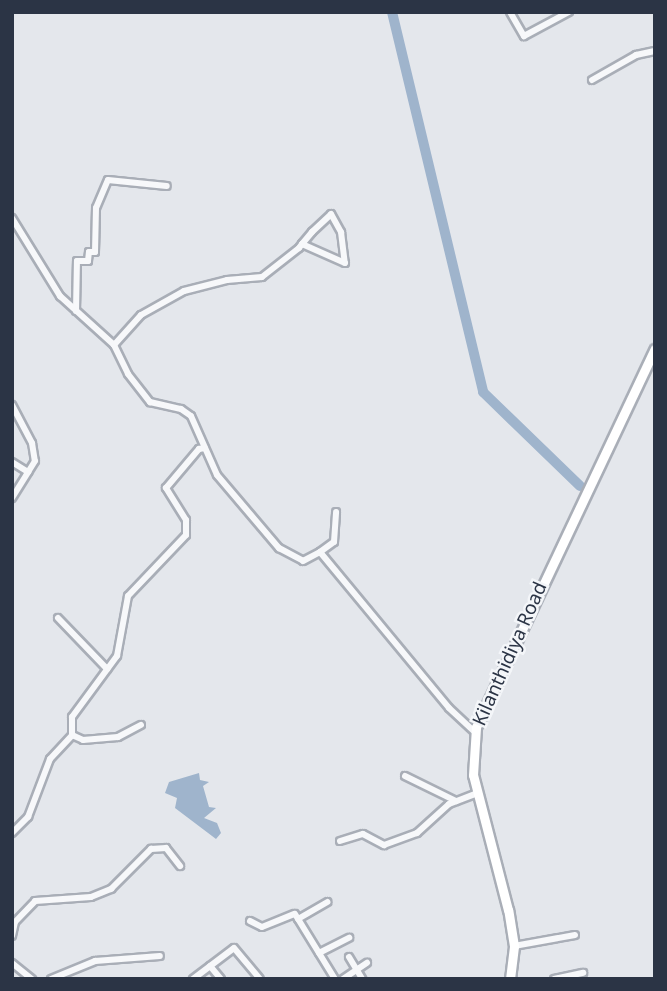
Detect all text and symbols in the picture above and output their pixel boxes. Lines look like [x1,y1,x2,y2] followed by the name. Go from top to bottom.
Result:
[468,579,552,729] street label: Kilanthidiya Road

